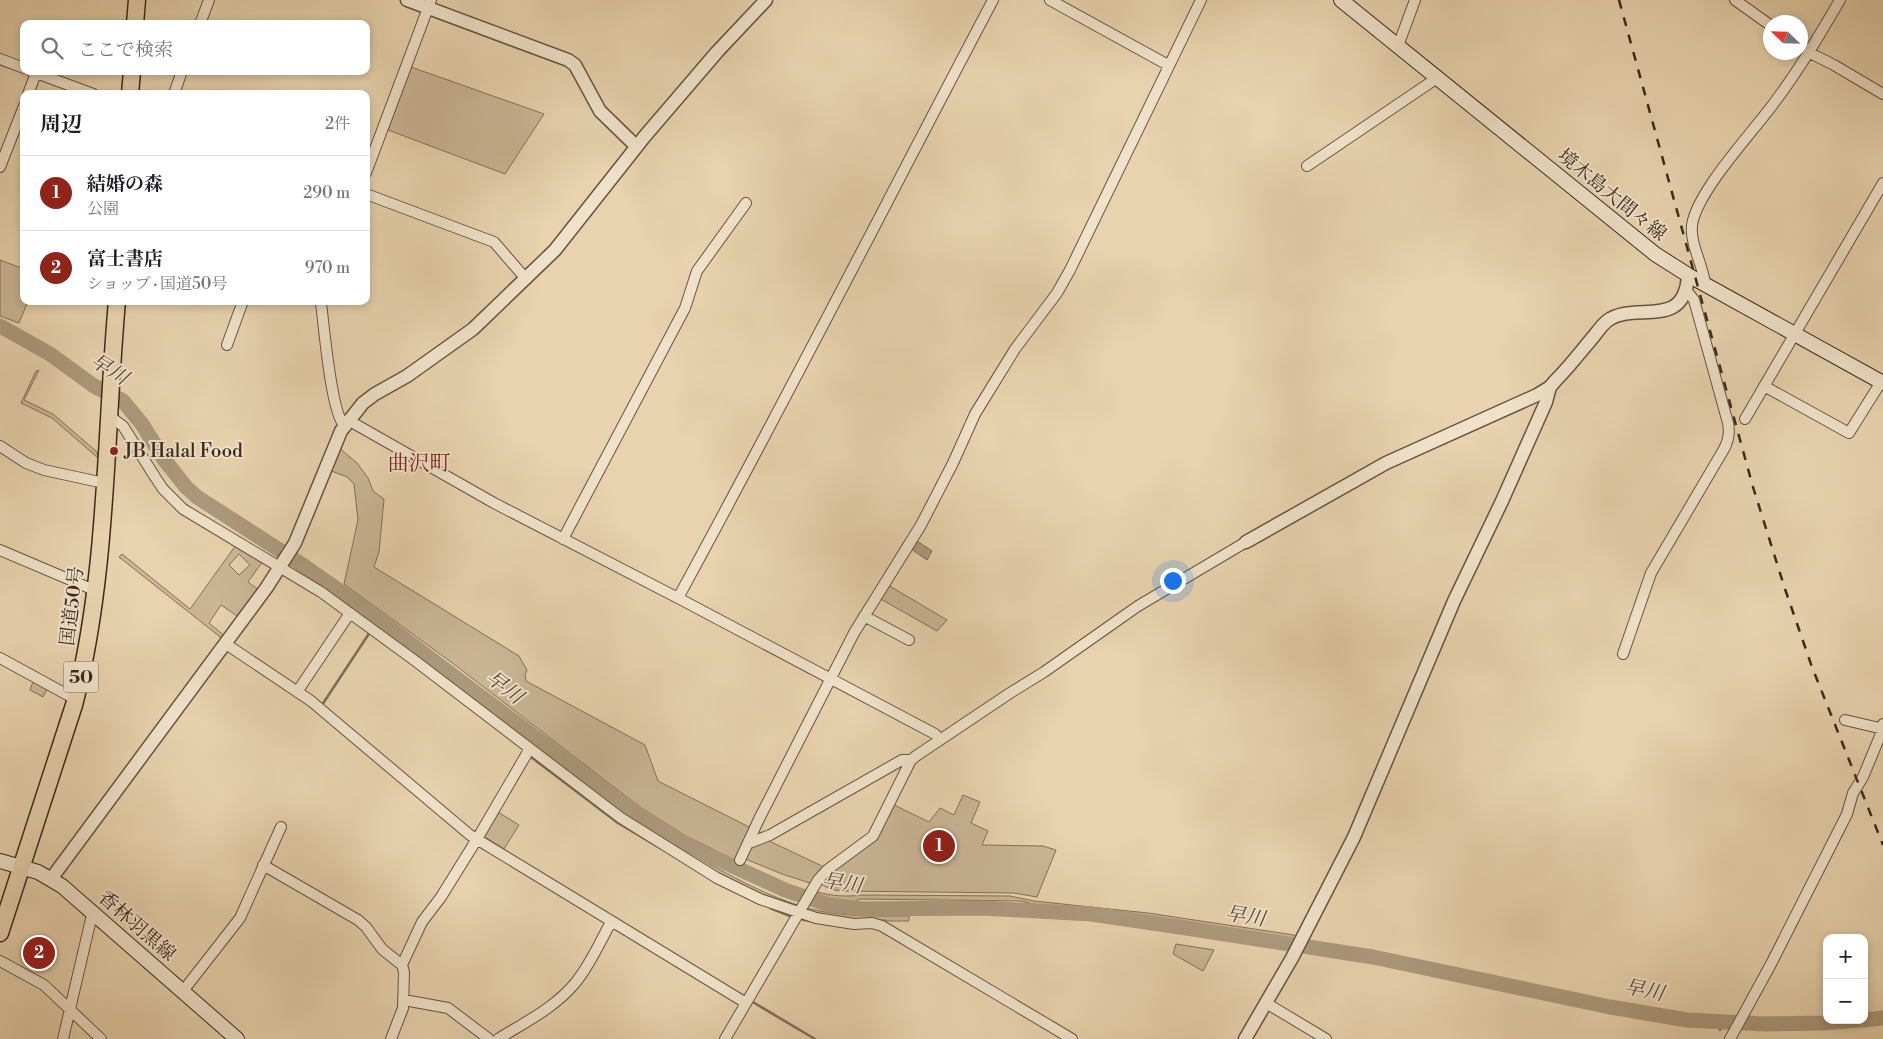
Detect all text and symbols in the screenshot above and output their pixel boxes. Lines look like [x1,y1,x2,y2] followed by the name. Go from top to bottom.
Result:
[1763,15,1808,60] north arrow
[20,20,370,75] search box
[38,34,66,62] icon: search
[78,38,173,62] text: ここで検索
[40,112,82,138] text: 周辺
[325,114,350,134] text: 2件
[1553,144,1671,246] street label: 境木島大間々線
[87,172,163,196] text: 結婚の森
[52,183,60,203] text: 1
[303,183,350,203] text: 290 m
[87,199,119,219] text: 公園
[87,247,163,271] text: 富士書店
[51,258,61,278] text: 2
[305,258,350,278] text: 970 m
[87,274,227,294] text: ショップ · 国道50号
[85,349,134,392] water label: 早川
[123,439,243,463] place label: JB Halal Food
[108,445,120,457] marker: JB Halal Food
[388,451,451,477] district label: 曲沢町
[55,565,89,647] street label: 国道50号
[1160,568,1186,594] your location
[64,662,98,692] road number: 50
[481,666,529,711] water label: 早川
[923,827,955,865] pin: 1
[820,869,866,900] water label: 早川
[93,886,181,966] street label: 香林羽黒線
[1223,902,1269,933] water label: 早川
[23,934,55,972] pin: 2
[1823,934,1868,1024] map controls
[1823,934,1868,979] button: +
[1622,975,1668,1007] water label: 早川
[1823,979,1868,1024] button: −

